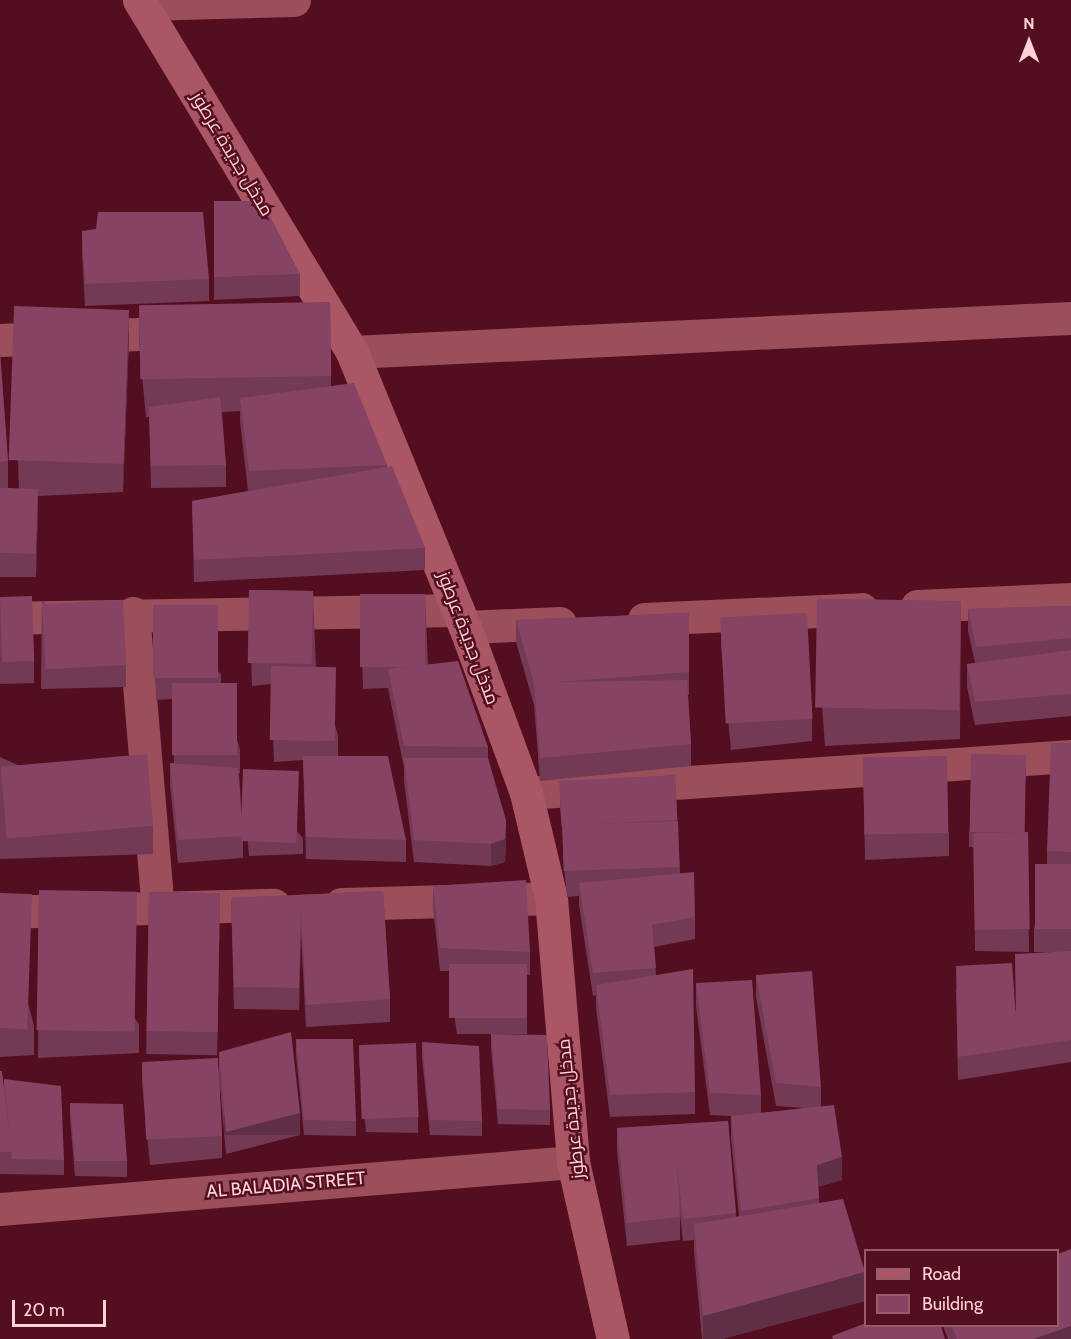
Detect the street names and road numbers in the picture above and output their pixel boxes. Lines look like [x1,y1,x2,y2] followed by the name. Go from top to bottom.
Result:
[186,88,278,220] street label: مدخل جديدة عرطوز
[433,568,503,708] street label: مدخل جديدة عرطوز
[553,1038,589,1180] street label: مدخل جديدة عرطوز
[206,1167,366,1203] street label: AL BALADIA STREET

